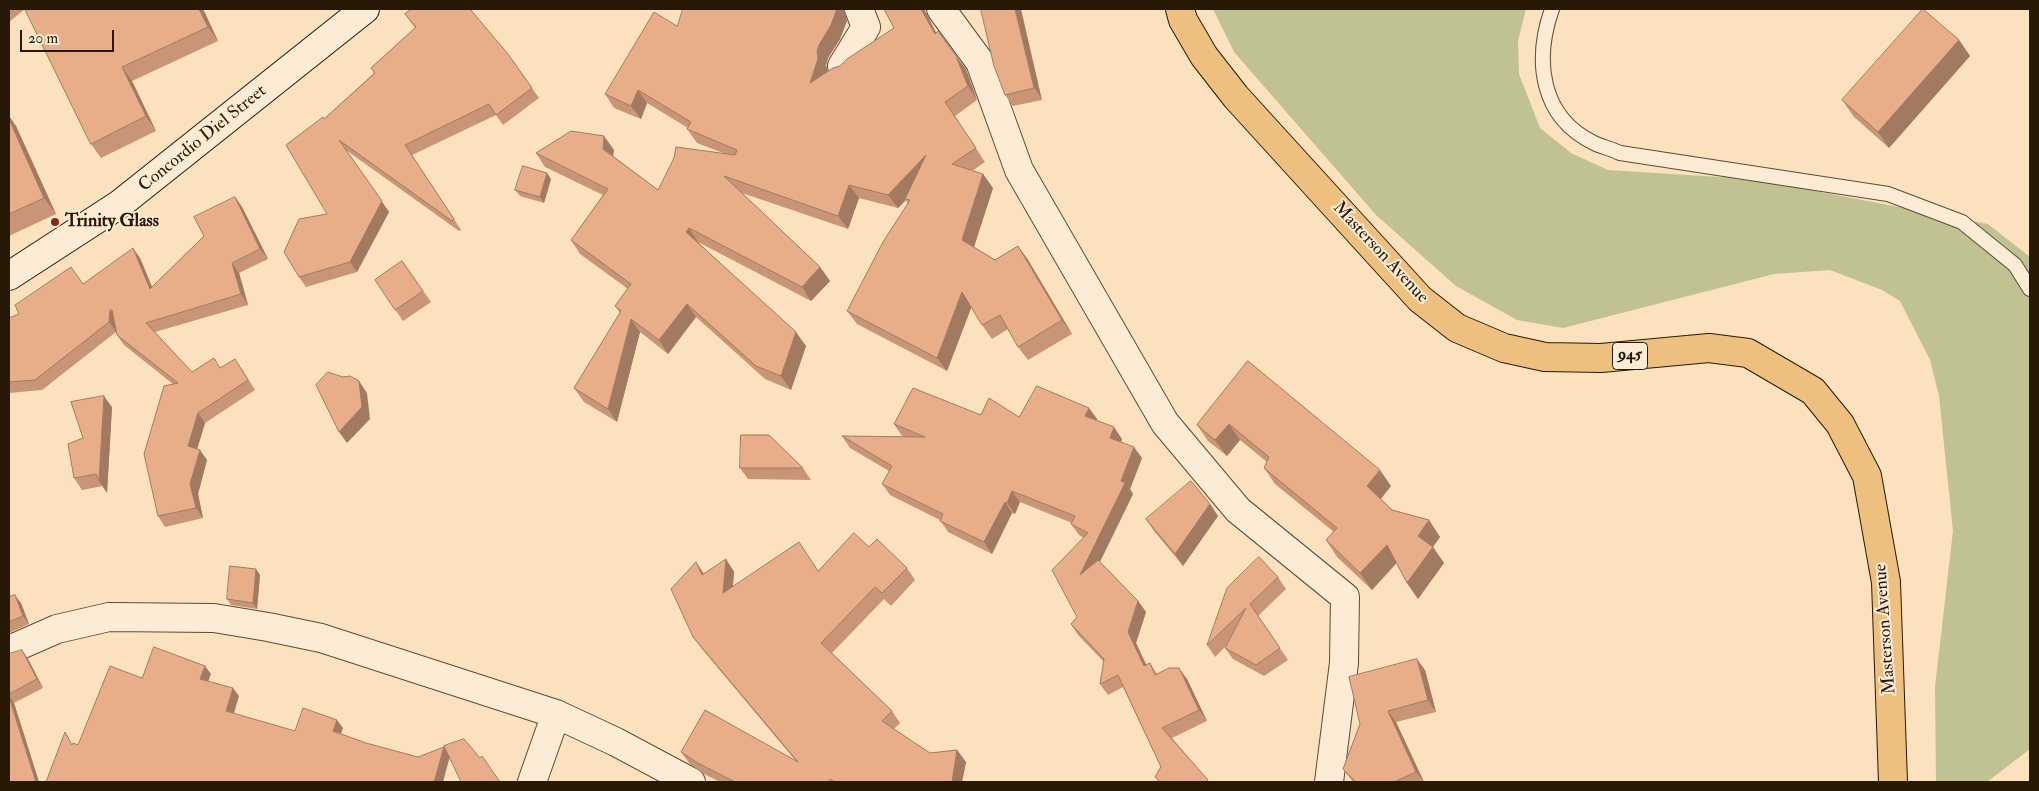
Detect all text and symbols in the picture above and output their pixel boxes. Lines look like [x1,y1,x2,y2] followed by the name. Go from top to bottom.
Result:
[22,20,116,52] scale bar
[28,29,58,48] text: 20 m
[135,81,271,197] street label: Concordio Diel Street
[1327,198,1433,308] street label: Masterson Avenue
[65,211,159,233] place label: Trinity Glass
[49,216,61,228] marker: Trinity Glass
[1612,342,1648,370] road number: 945
[1871,563,1901,695] street label: Masterson Avenue

